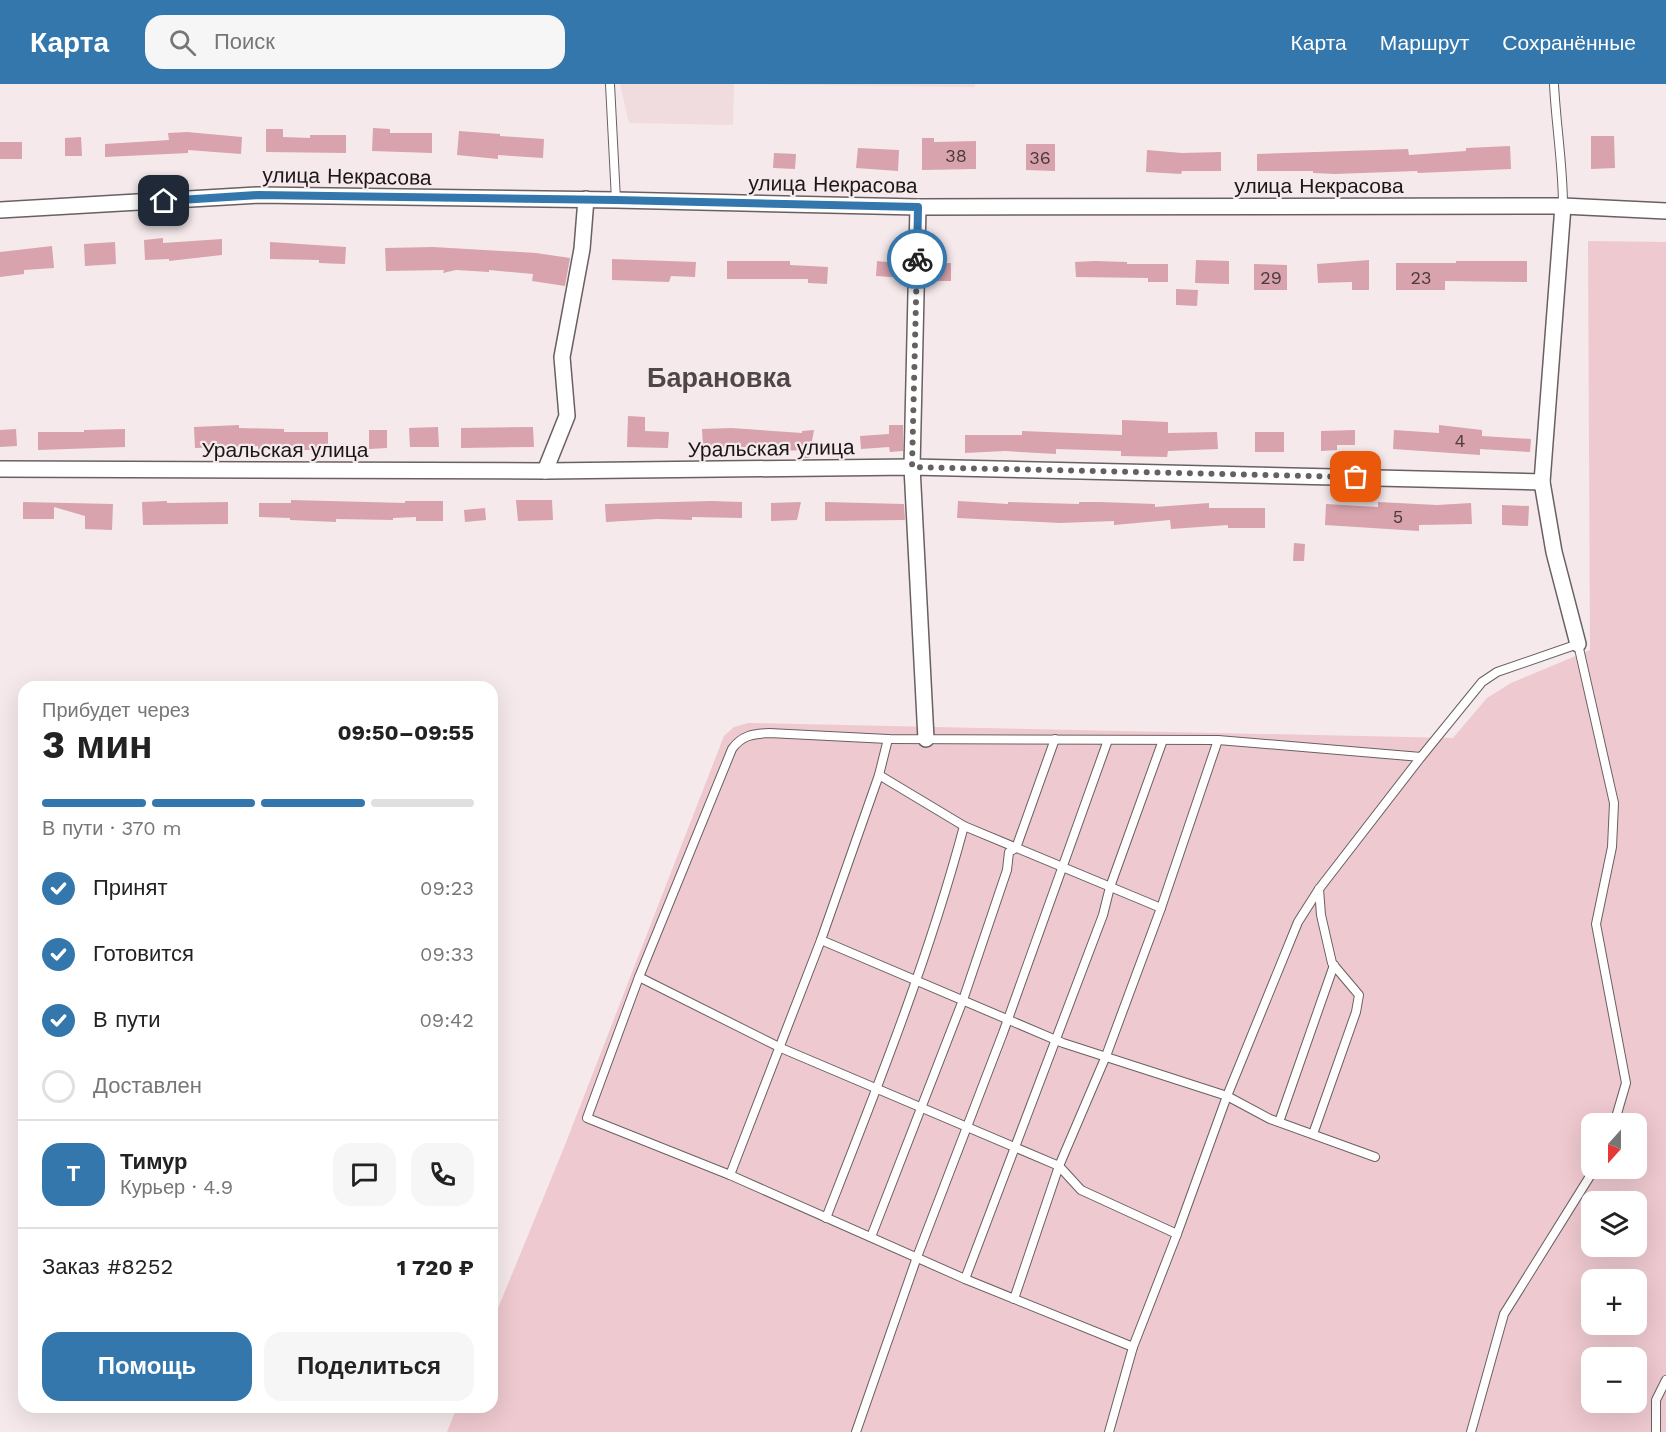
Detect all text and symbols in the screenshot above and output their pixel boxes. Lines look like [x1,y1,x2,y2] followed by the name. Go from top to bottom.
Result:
[145,15,565,69] search box
[30,26,109,59] text: Карта
[166,26,199,59] icon: search
[214,29,275,54] text: Поиск
[1291,30,1347,55] text: Карта
[1380,30,1469,55] text: Маршрут
[1502,30,1636,55] text: Сохранённые
[945,145,967,166] house number: 38
[1029,147,1051,168] house number: 36
[262,162,432,190] street label: улица Некрасова
[748,170,918,198] street label: улица Некрасова
[1234,173,1404,198] street label: улица Некрасова
[138,175,189,226] pin
[147,184,180,217] icon: home
[887,229,947,289] courier
[901,243,934,276] icon: bike
[1260,267,1282,288] house number: 29
[1411,267,1432,288] house number: 23
[647,362,792,394] district label: Барановка
[1455,430,1466,451] house number: 4
[687,434,855,462] street label: Уральская улица
[201,437,369,462] street label: Уральская улица
[1330,451,1381,502] pin
[1339,460,1372,493] icon: bag
[1393,506,1403,527] house number: 5
[42,698,190,722] text: Прибудет через
[337,720,474,745] text: 09:50–09:55
[42,722,153,767] text: 3 мин
[42,816,181,840] text: В пути · 370 m
[42,872,75,905] icon: check
[93,875,167,900] text: Принят
[420,876,474,900] text: 09:23
[42,938,75,971] icon: check
[93,941,194,966] text: Готовится
[420,942,474,966] text: 09:33
[42,1004,75,1037] icon: check
[93,1007,160,1032] text: В пути
[419,1008,474,1032] text: 09:42
[93,1073,202,1098] text: Доставлен
[1581,1113,1647,1179] north arrow
[1581,1113,1647,1413] map controls
[333,1143,396,1206] button: chat
[411,1143,474,1206] button: phone
[120,1149,188,1174] text: Тимур
[67,1161,80,1186] text: Т
[120,1175,233,1199] text: Курьер · 4.9
[1581,1191,1647,1257] button: layers
[42,1254,173,1279] text: Заказ #8252
[397,1255,474,1280] text: 1 720 ₽
[1581,1269,1647,1335] button: +
[42,1332,252,1401] button: Помощь
[264,1332,474,1401] button: Поделиться
[1581,1347,1647,1413] button: −

